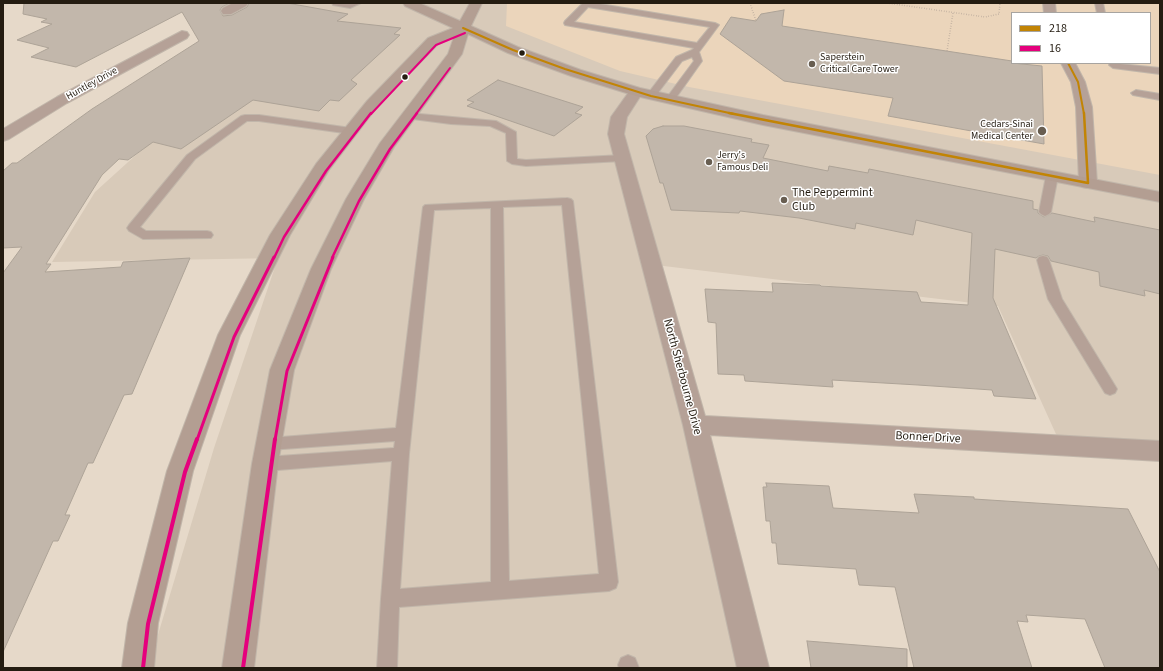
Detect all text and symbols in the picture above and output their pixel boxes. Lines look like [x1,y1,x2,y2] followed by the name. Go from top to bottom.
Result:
[1011,12,1151,64] legend
[1049,20,1067,37] text: 218
[1049,40,1061,57] text: 16
[517,48,527,58] unlabelled marker
[820,52,898,76] place label: Saperstein Critical Care Tower
[807,59,817,69] marker: Saperstein Critical Care Tower
[64,65,120,103] street label: Huntley Drive
[400,72,410,82] unlabelled marker
[971,119,1033,142] place label: Cedars-Sinai Medical Center
[1036,125,1048,137] marker: Cedars-Sinai Medical Center
[717,150,768,174] place label: Jerry's Famous Deli
[704,157,714,167] marker: Jerry's Famous Deli
[792,186,873,214] place label: The Peppermint Club
[779,195,789,205] marker: The Peppermint Club
[660,318,704,436] street label: North Sherbourne Drive
[895,429,961,447] street label: Bonner Drive

